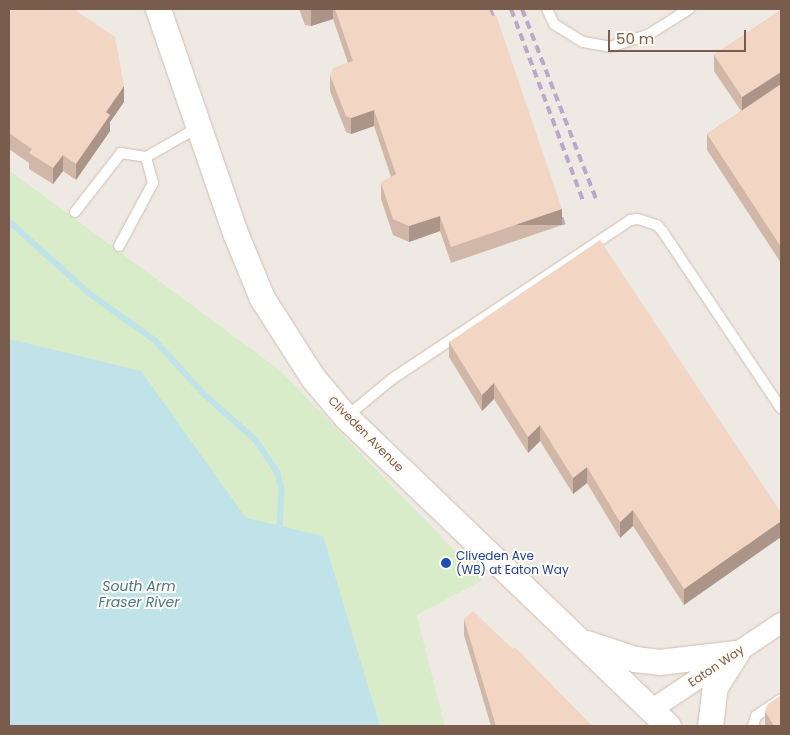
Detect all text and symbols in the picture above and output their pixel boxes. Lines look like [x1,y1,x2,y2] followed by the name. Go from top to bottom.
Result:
[610,20,748,52] scale bar
[616,28,654,49] text: 50 m
[325,393,407,475] street label: Cliveden Avenue
[456,549,569,577] place label: Cliveden Ave (WB) at Eaton Way
[440,557,452,569] marker: Cliveden Ave (WB) at Eaton Way
[99,578,179,610] water label: South Arm Fraser River
[686,642,746,690] street label: Eaton Way

